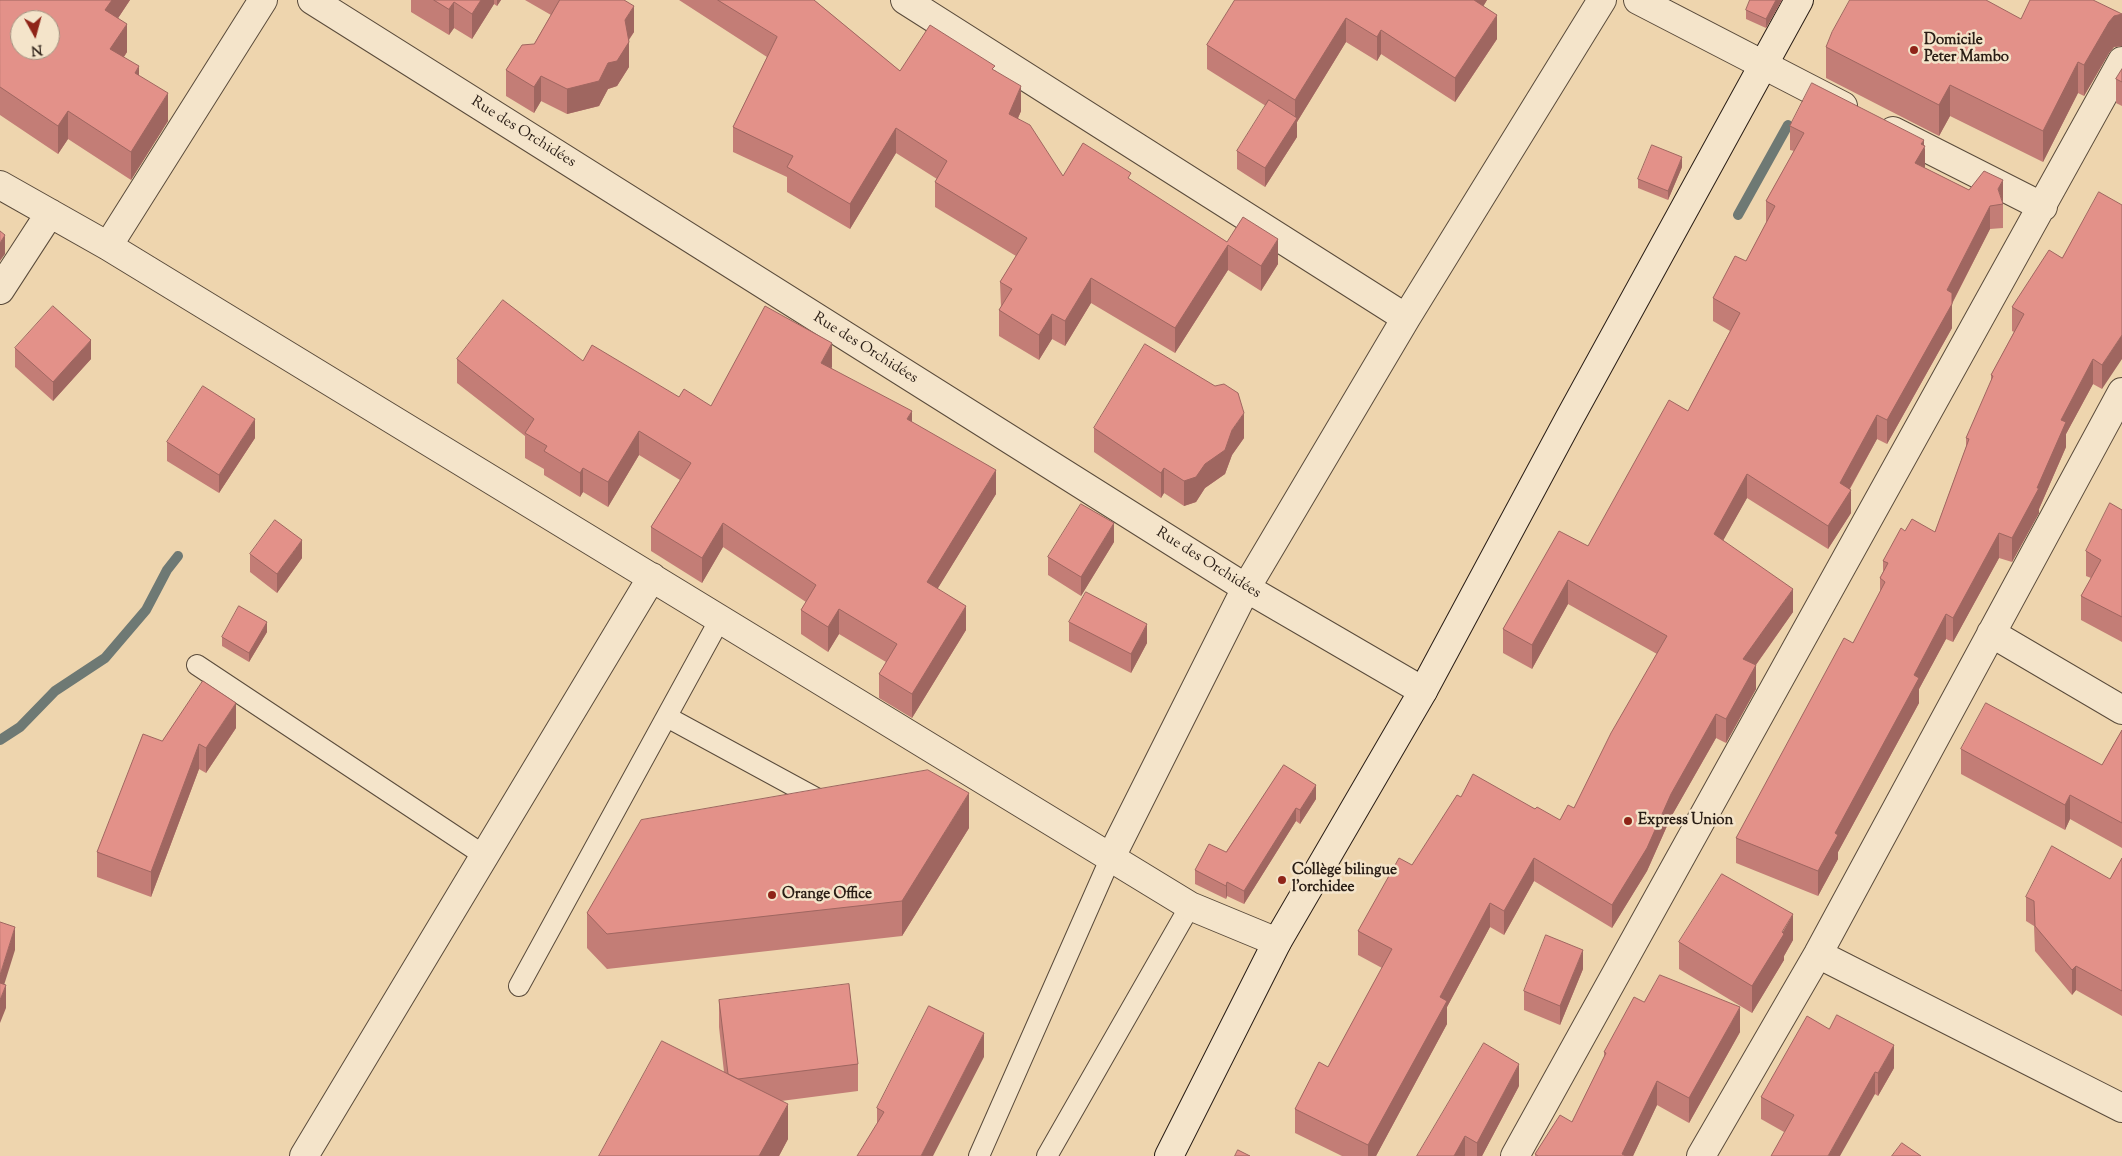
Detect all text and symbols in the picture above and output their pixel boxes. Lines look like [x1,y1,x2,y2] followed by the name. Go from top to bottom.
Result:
[10,10,60,60] north arrow
[1924,32,2009,67] place label: Domicile Peter Mambo
[30,38,43,60] text: N
[1908,44,1920,56] marker: Domicile Peter Mambo
[467,94,579,172] street label: Rue des Orchidées
[809,310,921,388] street label: Rue des Orchidées
[1152,525,1264,603] street label: Rue des Orchidées
[1638,812,1733,830] place label: Express Union
[1622,815,1634,827] marker: Express Union
[1292,862,1397,897] place label: Collège bilingue l'orchidee
[1276,874,1288,886] marker: Collège bilingue l'orchidee
[782,886,872,904] place label: Orange Office
[766,889,778,901] marker: Orange Office

